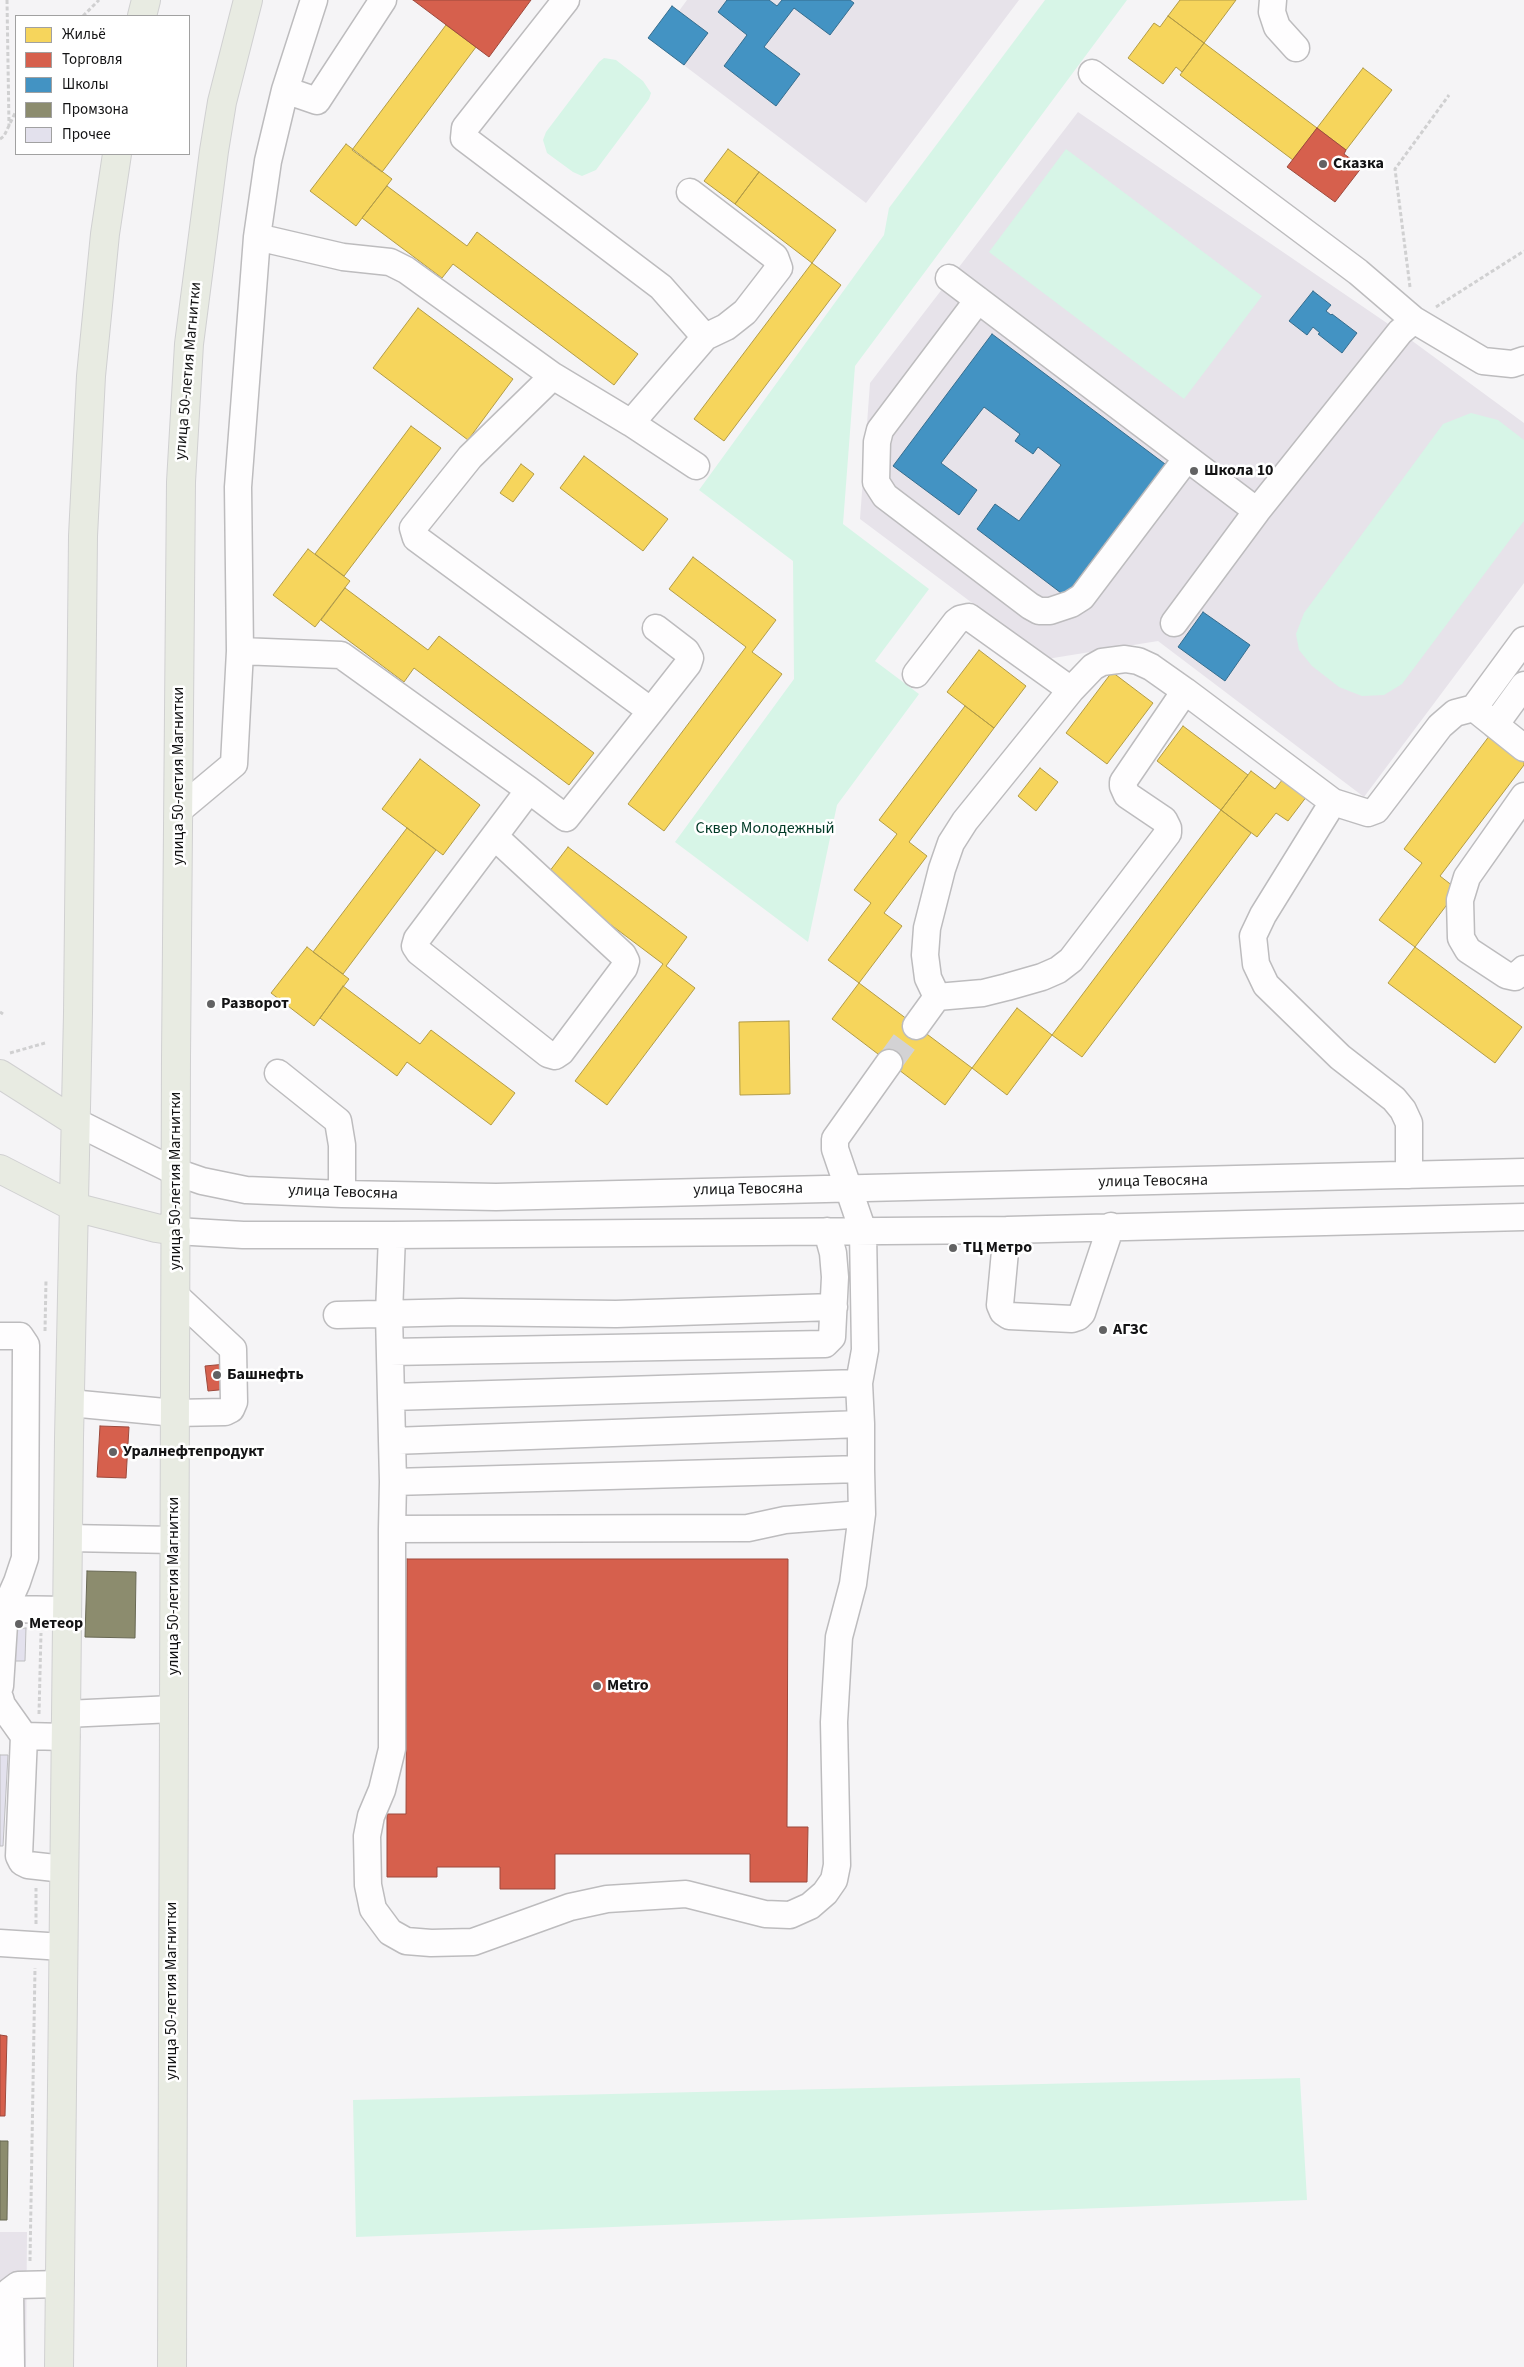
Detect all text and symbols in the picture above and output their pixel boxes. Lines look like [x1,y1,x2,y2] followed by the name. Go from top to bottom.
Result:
[15,15,190,155] legend
[62,24,106,45] text: Жильё
[62,49,122,70] text: Торговля
[62,74,109,95] text: Школы
[62,99,129,120] text: Промзона
[62,124,111,145] text: Прочее
[1333,154,1384,174] place label: Сказка
[1317,158,1329,170] marker: Сказка
[172,281,206,461] street label: улица 50-летия Магнитки
[1204,461,1274,481] place label: Школа 10
[1188,465,1200,477] marker: Школа 10
[169,687,189,865] street label: улица 50-летия Магнитки
[696,819,834,839] park label: Сквер Молодежный
[221,994,289,1014] place label: Разворот
[205,998,217,1010] marker: Разворот
[166,1092,186,1270] street label: улица 50-летия Магнитки
[1098,1171,1208,1193] street label: улица Тевосяна
[693,1179,803,1201] street label: улица Тевосяна
[288,1181,398,1205] street label: улица Тевосяна
[963,1238,1032,1258] place label: ТЦ Метро
[947,1242,959,1254] marker: ТЦ Метро
[1113,1320,1148,1340] place label: АГЗС
[1097,1324,1109,1336] marker: АГЗС
[227,1365,304,1385] place label: Башнефть
[211,1369,223,1381] marker: Башнефть
[123,1442,264,1462] place label: Уралнефтепродукт
[107,1446,119,1458] marker: Уралнефтепродукт
[164,1497,184,1675] street label: улица 50-летия Магнитки
[29,1614,83,1634] place label: Метеор
[13,1618,25,1630] marker: Метеор
[607,1676,649,1696] place label: Metro
[591,1680,603,1692] marker: Metro
[162,1902,182,2080] street label: улица 50-летия Магнитки

